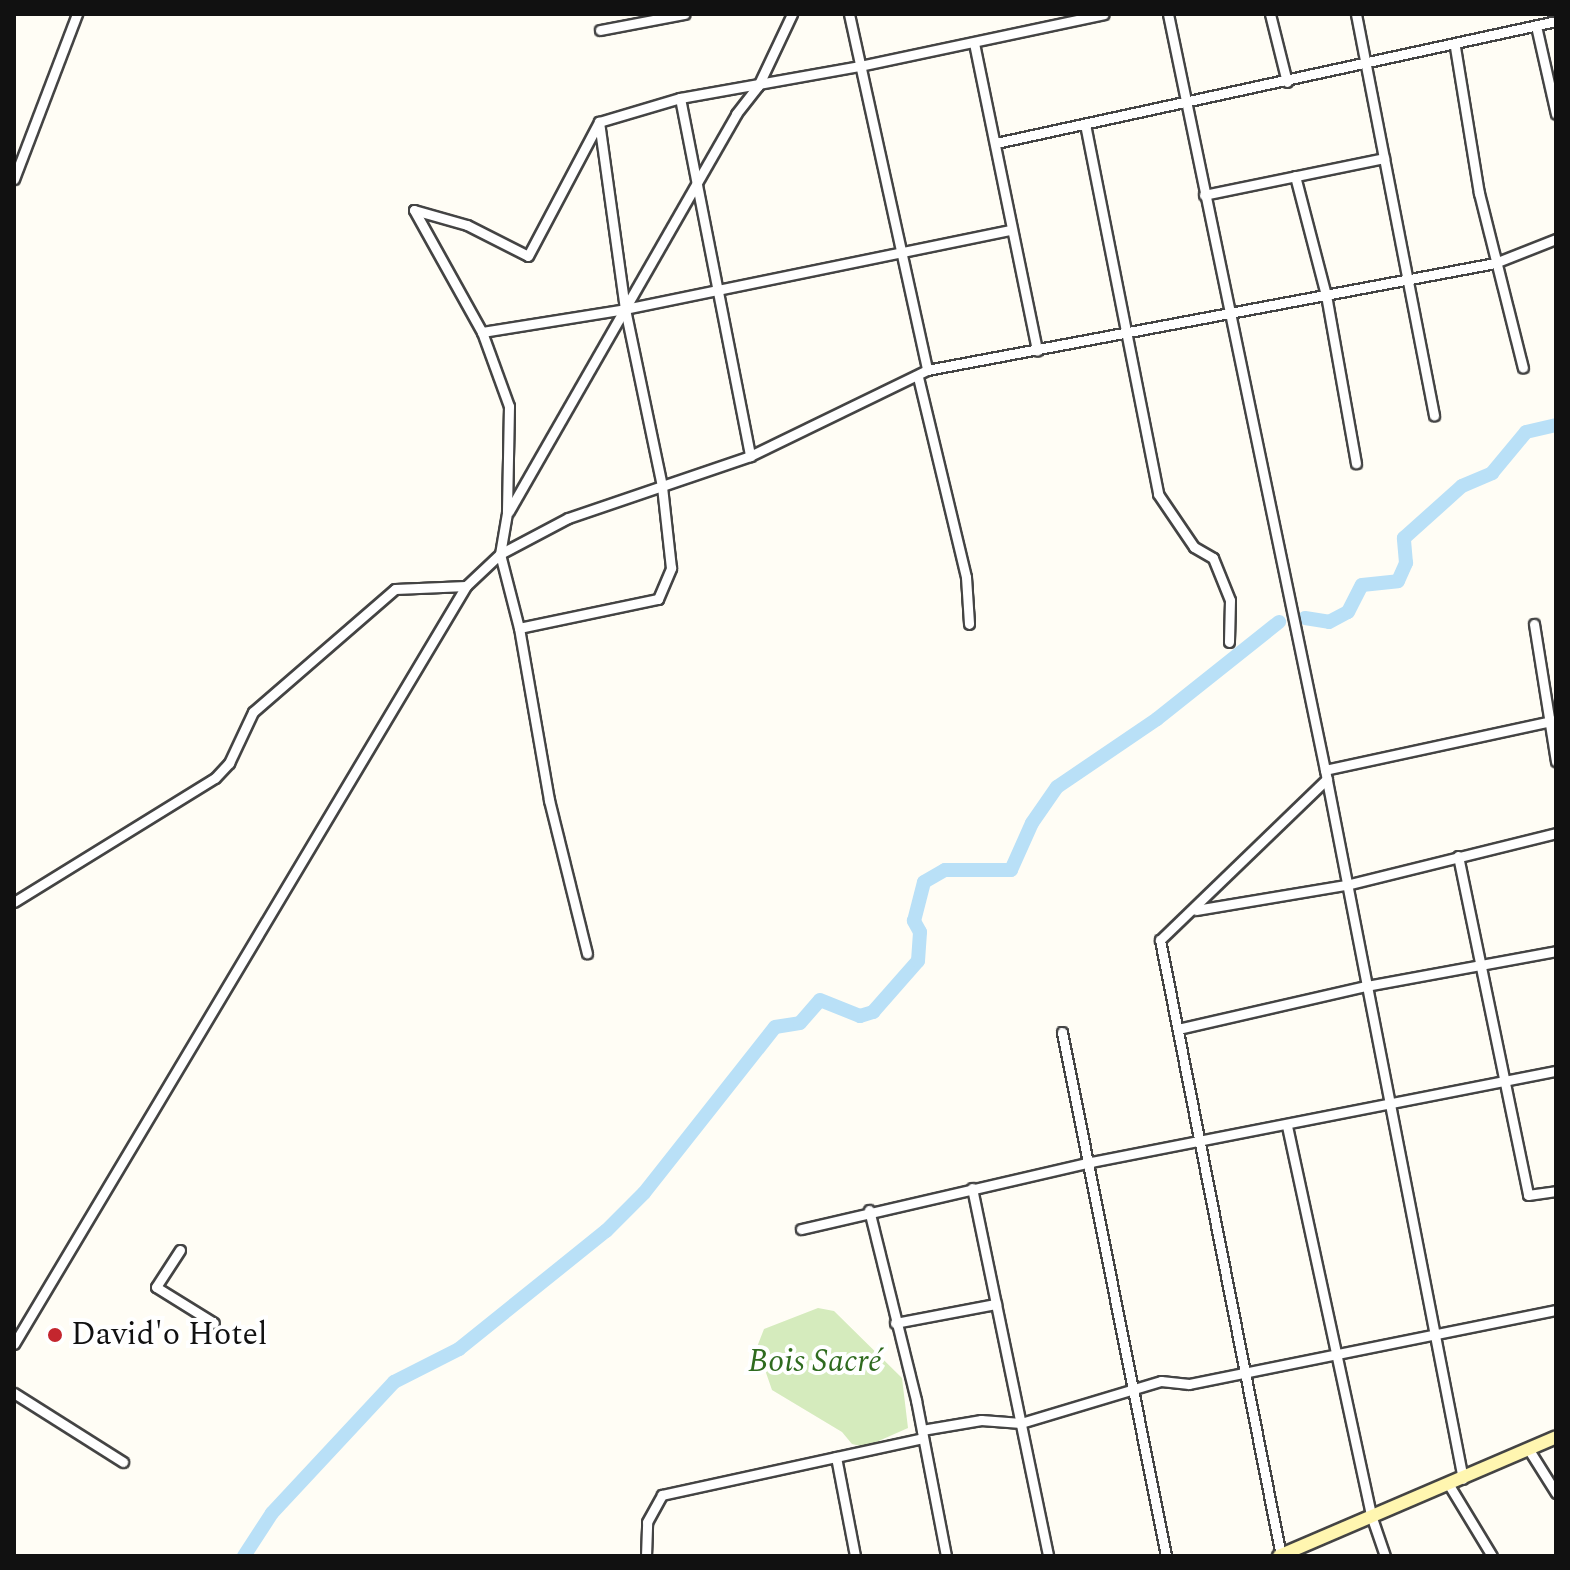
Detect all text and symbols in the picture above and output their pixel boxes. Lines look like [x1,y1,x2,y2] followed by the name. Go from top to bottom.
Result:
[71,1316,267,1354] place label: David'o Hotel
[46,1326,64,1344] marker: David'o Hotel
[748,1343,882,1381] park label: Bois Sacré

